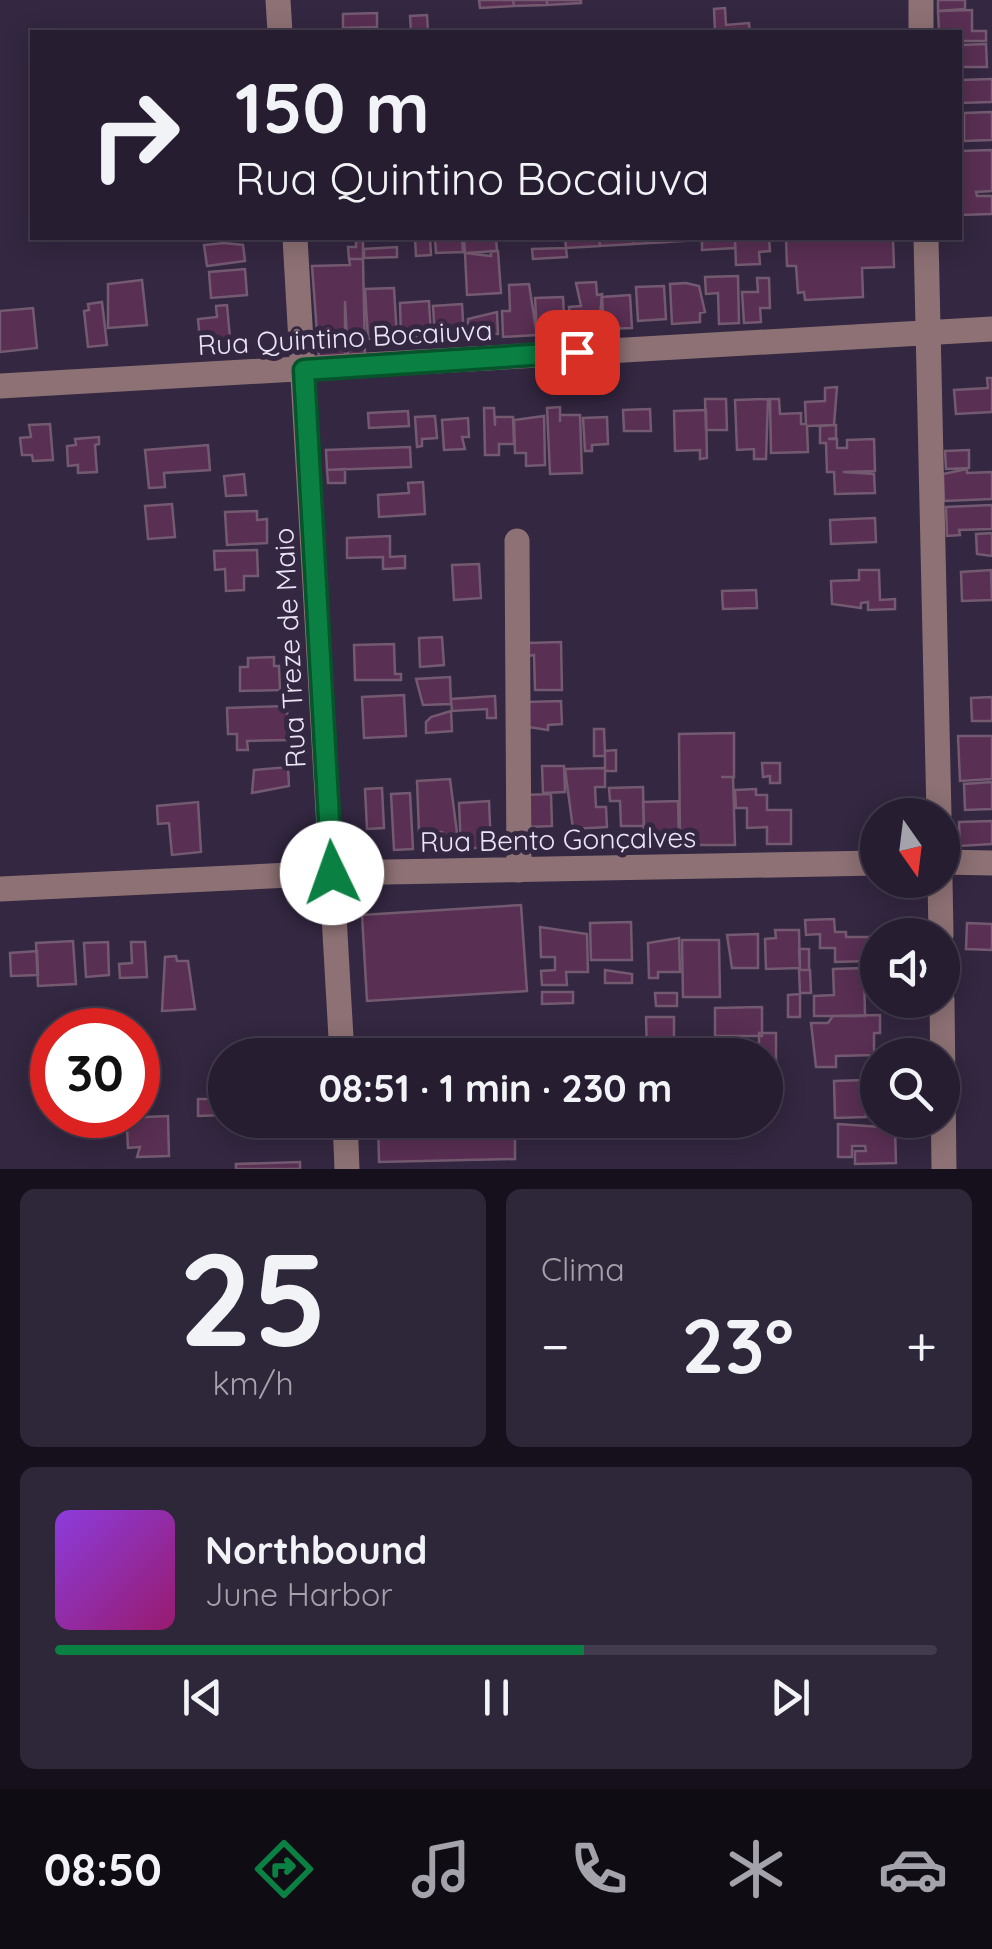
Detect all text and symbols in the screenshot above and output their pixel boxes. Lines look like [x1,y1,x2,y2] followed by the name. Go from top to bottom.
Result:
[235,63,430,151] text: 150 m
[70,70,200,200] icon: right
[235,150,710,206] text: Rua Quintino Bocaiuva
[535,310,620,395] pin
[197,312,493,362] street label: Rua Quintino Bocaiuva
[550,325,605,380] icon: arrive
[265,527,313,769] street label: Rua Treze de Maio
[860,798,960,898] north arrow
[860,798,960,1138] map controls
[419,819,697,859] street label: Rua Bento Gonçalves
[280,821,384,925] position arrow
[860,918,960,1018] button: sound
[30,1008,160,1138] speed limit sign: 30
[860,1038,960,1138] button: search
[319,1064,672,1112] text: 08:51 · 1 min · 230 m
[179,1216,327,1379] text: 25
[541,1249,625,1289] text: Clima
[682,1298,794,1392] text: 23°
[541,1311,570,1380] text: −
[906,1311,937,1380] text: +
[212,1363,294,1403] text: km/h
[205,1526,427,1574] text: Northbound
[205,1574,393,1614] text: June Harbor
[175,1670,230,1725] icon: previous
[469,1670,524,1725] icon: pause
[763,1670,818,1725] icon: next
[249,1834,319,1904] icon: directions
[406,1834,476,1904] icon: music
[564,1834,634,1904] icon: phone
[721,1834,791,1904] icon: climate
[878,1834,948,1904] icon: car
[44,1841,162,1897] text: 08:50

